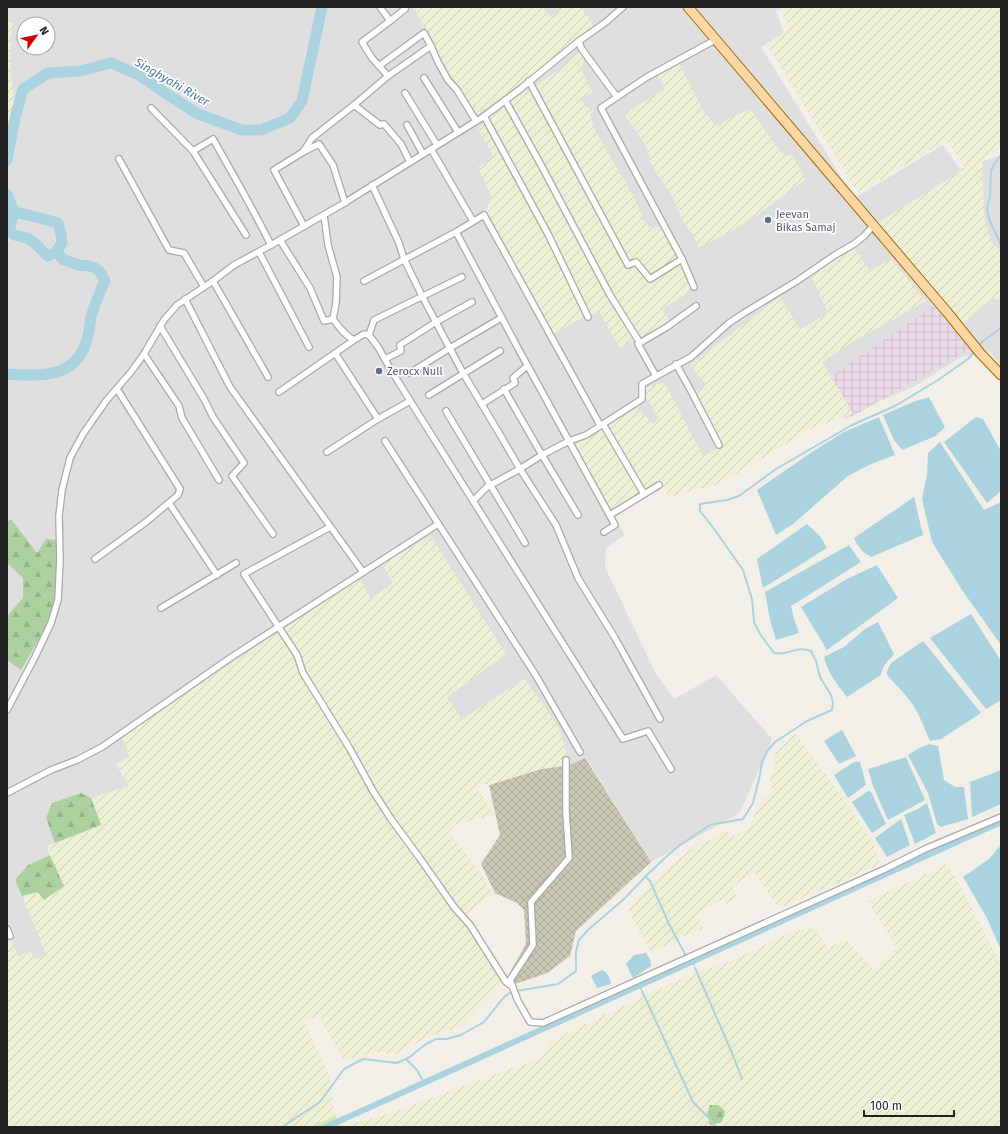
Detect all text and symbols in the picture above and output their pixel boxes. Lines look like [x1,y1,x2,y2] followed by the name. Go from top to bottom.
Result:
[16,16,56,56] north arrow
[37,24,51,37] text: N
[131,54,212,109] water label: Singhyahi River
[776,208,836,234] place label: Jeevan Bikas Samaj
[763,215,773,225] marker: Jeevan Bikas Samaj
[387,365,443,378] place label: Zerocx Null
[374,366,384,376] marker: Zerocx Null
[864,1092,954,1118] scale bar
[870,1099,902,1113] text: 100 m

